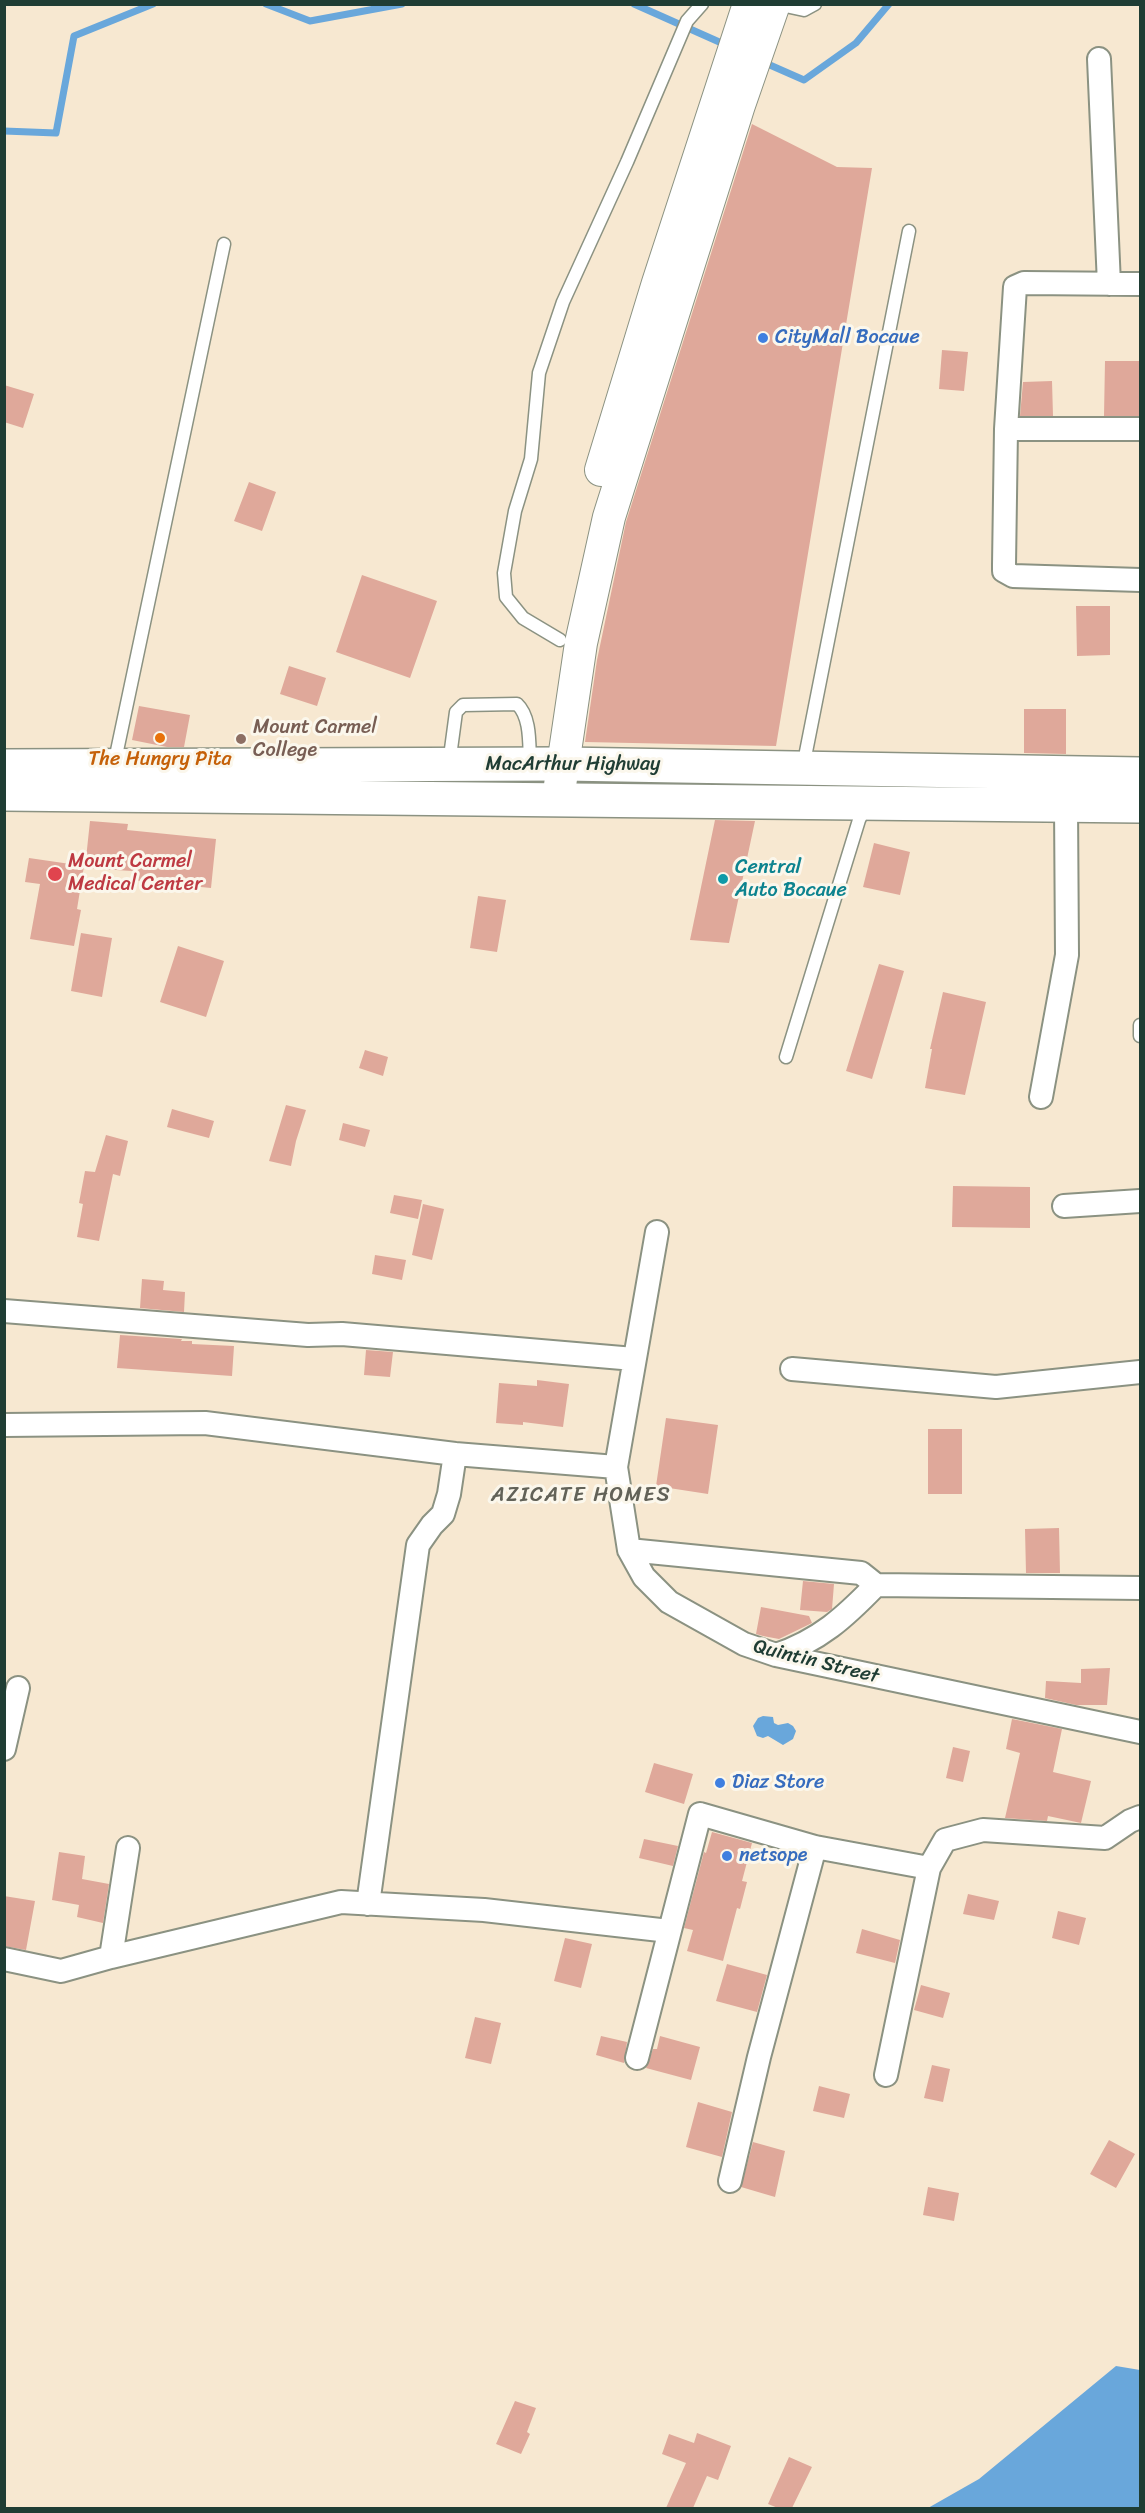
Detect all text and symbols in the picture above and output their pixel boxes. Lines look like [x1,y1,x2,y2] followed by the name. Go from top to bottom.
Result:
[775,326,920,350] place label: CityMall Bocaue
[756,331,770,345] marker: CityMall Bocaue
[253,716,377,763] place label: Mount Carmel College
[153,731,167,745] marker: The Hungry Pita
[234,732,248,746] marker: Mount Carmel College
[88,748,232,772] place label: The Hungry Pita
[486,753,660,777] street label: MacArthur Highway
[68,850,202,897] place label: Mount Carmel Medical Center
[735,856,847,903] place label: Central Auto Bocaue
[46,865,64,883] marker: Mount Carmel Medical Center
[716,872,730,886] marker: Central Auto Bocaue
[493,1483,669,1509] district label: AZICATE HOMES
[751,1635,881,1689] street label: Quintin Street
[732,1771,824,1795] place label: Diaz Store
[713,1776,727,1790] marker: Diaz Store
[739,1844,807,1868] place label: netsope
[720,1849,734,1863] marker: netsope

